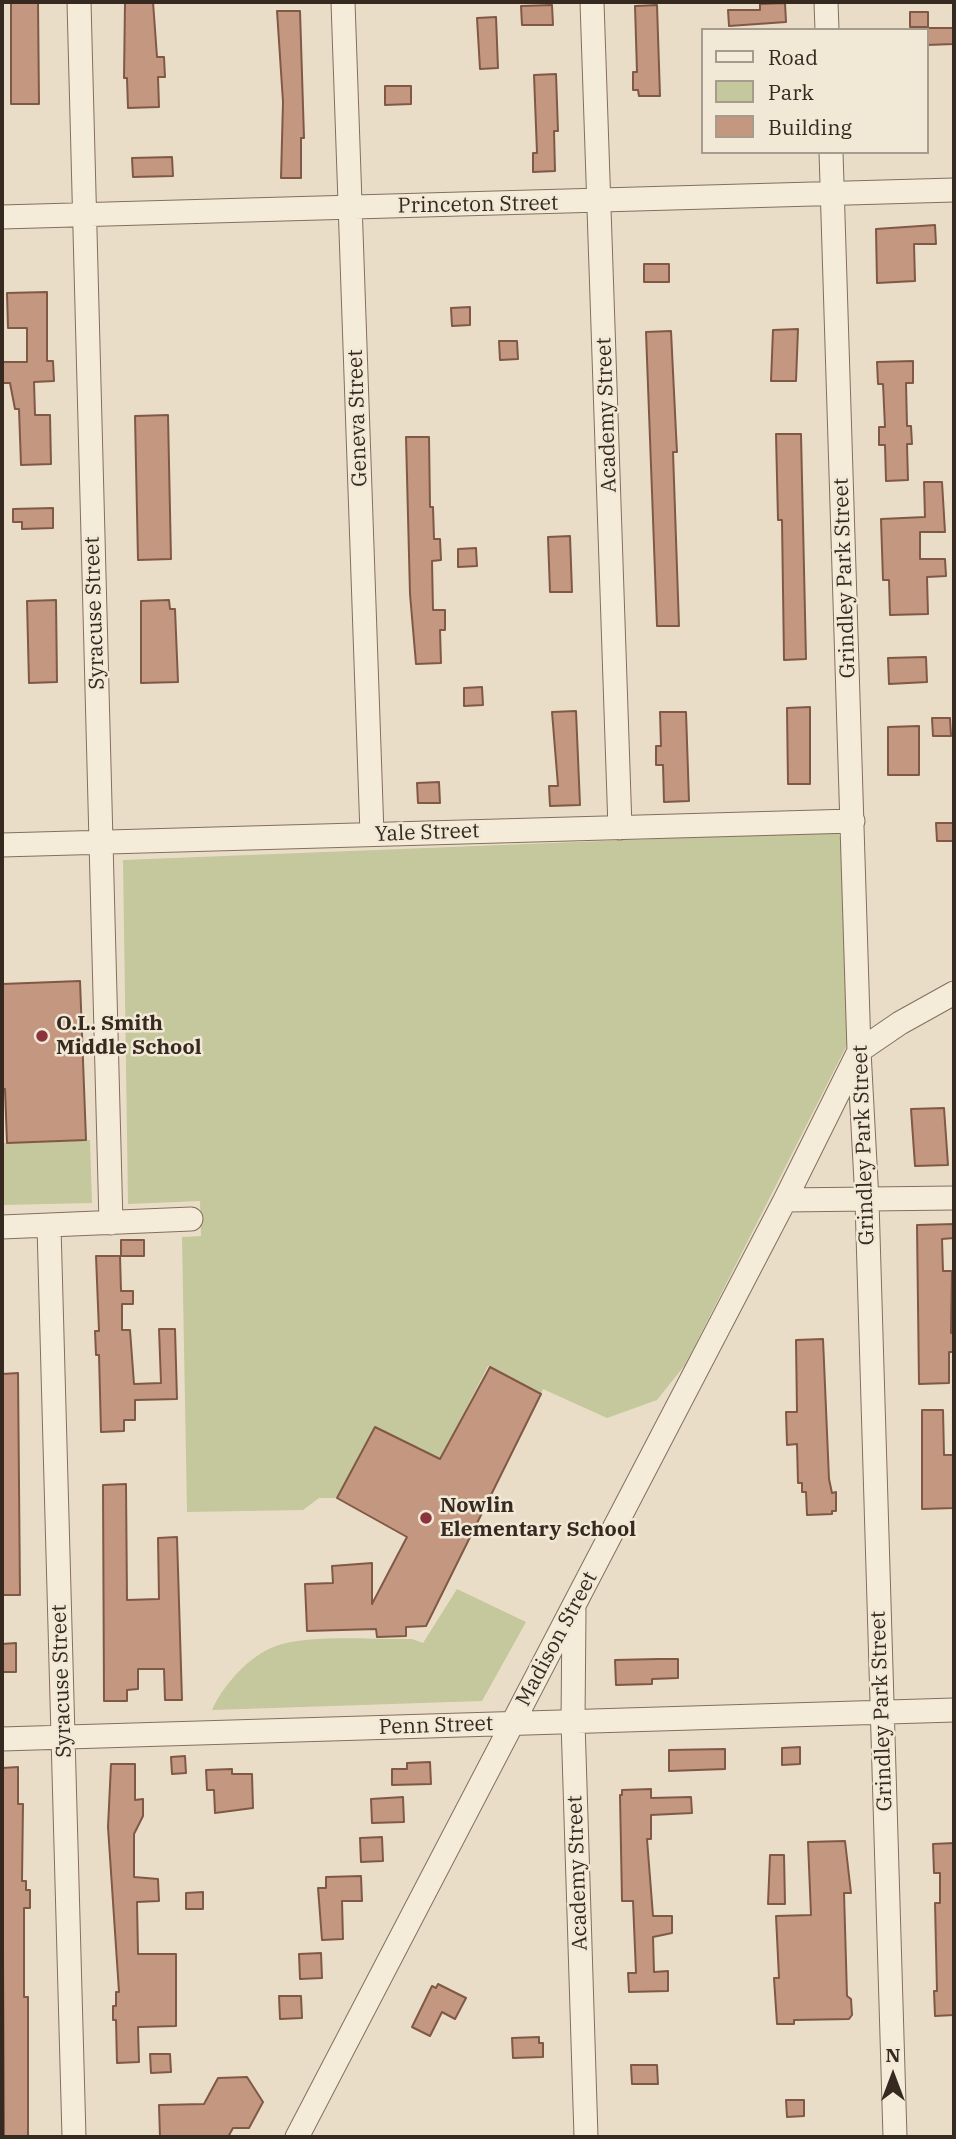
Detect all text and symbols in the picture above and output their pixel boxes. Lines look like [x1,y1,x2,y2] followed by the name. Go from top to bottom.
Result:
[701,28,928,154] legend
[768,43,818,71] text: Road
[768,78,814,106] text: Park
[768,113,852,141] text: Building
[397,191,559,219] street label: Princeton Street
[592,337,622,493] street label: Academy Street
[343,349,373,487] street label: Geneva Street
[829,477,861,679] street label: Grindley Park Street
[80,536,110,690] street label: Syracuse Street
[374,819,480,847] street label: Yale Street
[56,1011,202,1061] place label: O.L. Smith Middle School
[34,1028,50,1044] marker: O.L. Smith Middle School
[848,1044,880,1246] street label: Grindley Park Street
[440,1493,636,1543] place label: Nowlin Elementary School
[418,1510,434,1526] marker: Nowlin Elementary School
[511,1568,603,1710] street label: Madison Street
[47,1604,77,1758] street label: Syracuse Street
[866,1610,898,1812] street label: Grindley Park Street
[378,1711,494,1741] street label: Penn Street
[563,1795,593,1951] street label: Academy Street
[858,2041,928,2111] north arrow
[885,2043,901,2067] text: N

